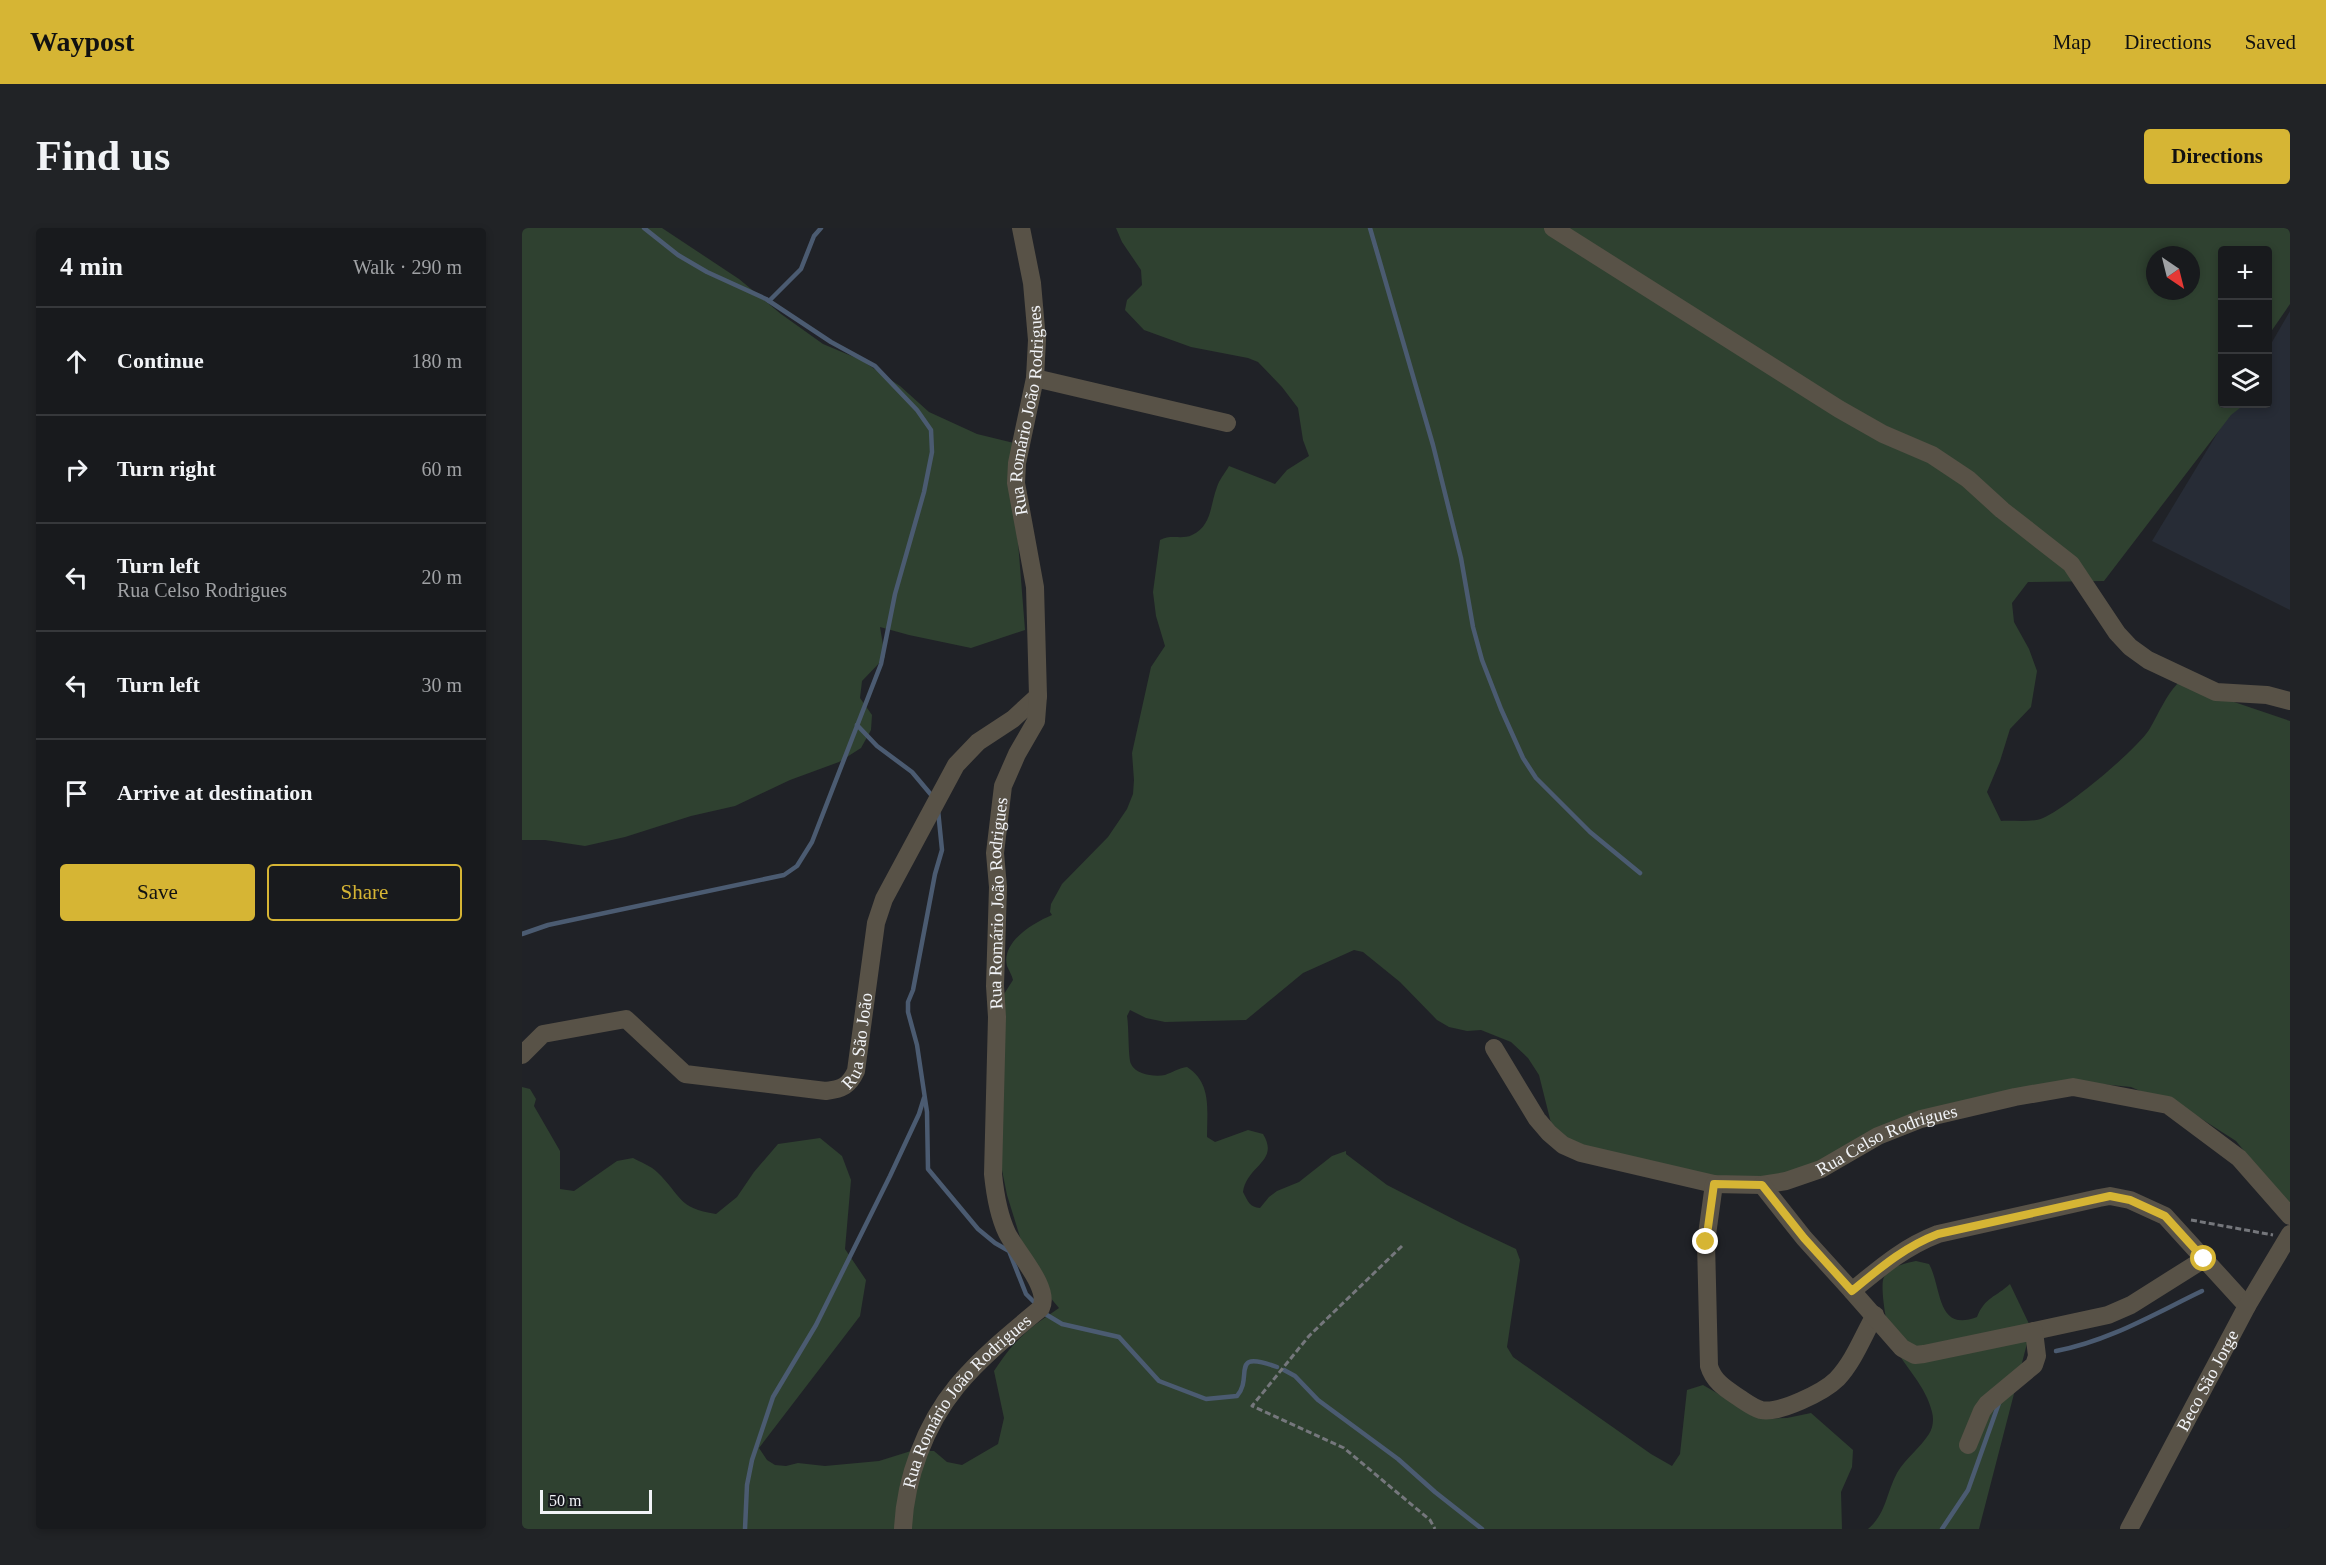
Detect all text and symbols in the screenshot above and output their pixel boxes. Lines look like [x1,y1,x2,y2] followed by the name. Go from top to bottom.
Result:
[30,26,134,57] text: Waypost
[2053,30,2091,54] text: Map
[2124,30,2212,54] text: Directions
[2245,30,2296,54] text: Saved
[2144,129,2290,184] button: Directions
[36,133,170,179] text: Find us
[2146,246,2200,300] north arrow
[2218,246,2272,408] map controls
[2218,246,2272,300] button: +
[60,252,123,281] text: 4 min
[353,256,462,278] text: Walk · 290 m
[2218,300,2272,354] button: −
[1006,305,1047,517] street label: Rua Romário João Rodrigues
[60,345,93,378] icon: ahead
[117,348,204,373] text: Continue
[411,350,462,372] text: 180 m
[2218,354,2272,408] button: layers
[60,453,93,486] icon: right
[117,456,216,481] text: Turn right
[421,458,462,480] text: 60 m
[117,553,200,578] text: Turn left
[60,561,93,594] icon: left
[421,566,462,588] text: 20 m
[117,579,287,601] text: Rua Celso Rodrigues
[60,669,93,702] icon: left
[117,672,200,697] text: Turn left
[421,674,462,696] text: 30 m
[60,777,93,810] icon: arrive
[117,780,313,805] text: Arrive at destination
[985,796,1012,1010] street label: Rua Romário João Rodrigues
[60,864,255,921] button: Save
[267,864,462,921] button: Share
[838,991,876,1093] street label: Rua São João
[1812,1101,1959,1180] street label: Rua Celso Rodrigues
[1692,1228,1718,1254] route end
[2190,1245,2216,1271] route start
[899,1310,1035,1490] street label: Rua Romário João Rodrigues
[2173,1326,2243,1435] street label: Beco São Jorge
[540,1487,652,1514] scale bar
[549,1492,581,1509] text: 50 m

